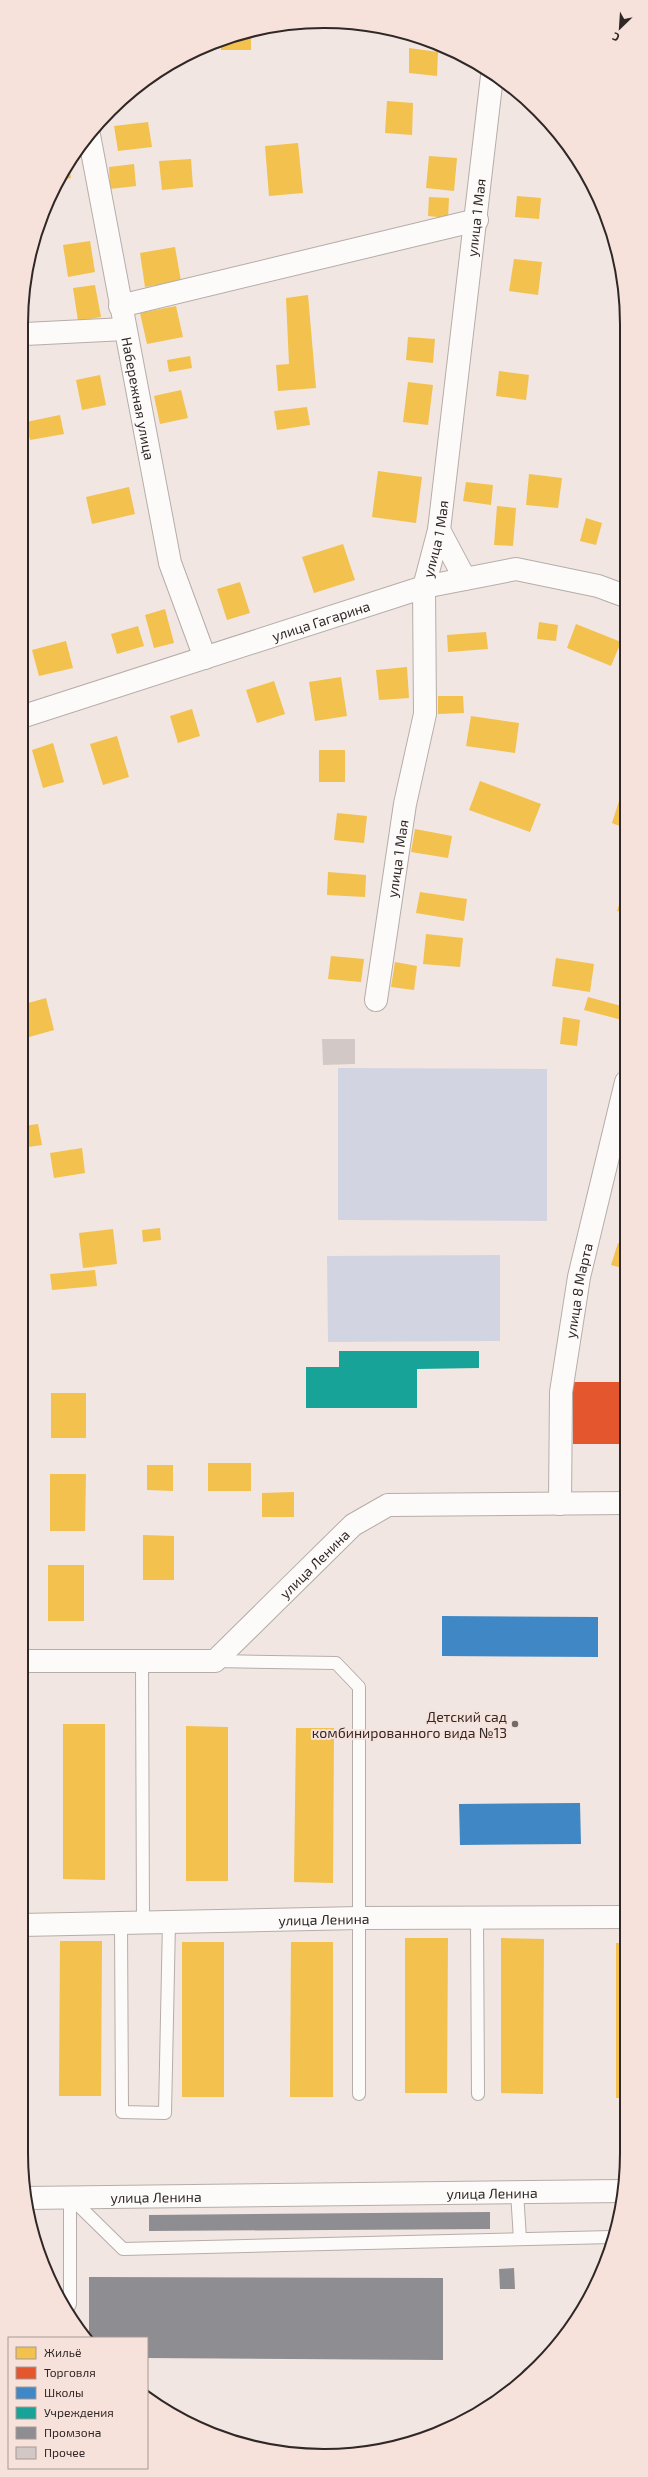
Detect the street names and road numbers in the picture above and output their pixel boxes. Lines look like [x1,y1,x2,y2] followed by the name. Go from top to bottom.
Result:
[462,177,488,257] street label: улица 1 Мая
[119,335,159,461] street label: Набережная улица
[418,499,451,579] street label: улица 1 Мая
[270,597,372,644] street label: улица Гагарина
[383,818,411,899] street label: улица 1 Мая
[561,1241,595,1339] street label: улица 8 Марта
[276,1525,352,1602] street label: улица Ленина
[278,1909,370,1928] street label: улица Ленина
[446,2184,538,2202] street label: улица Ленина
[110,2187,202,2206] street label: улица Ленина

